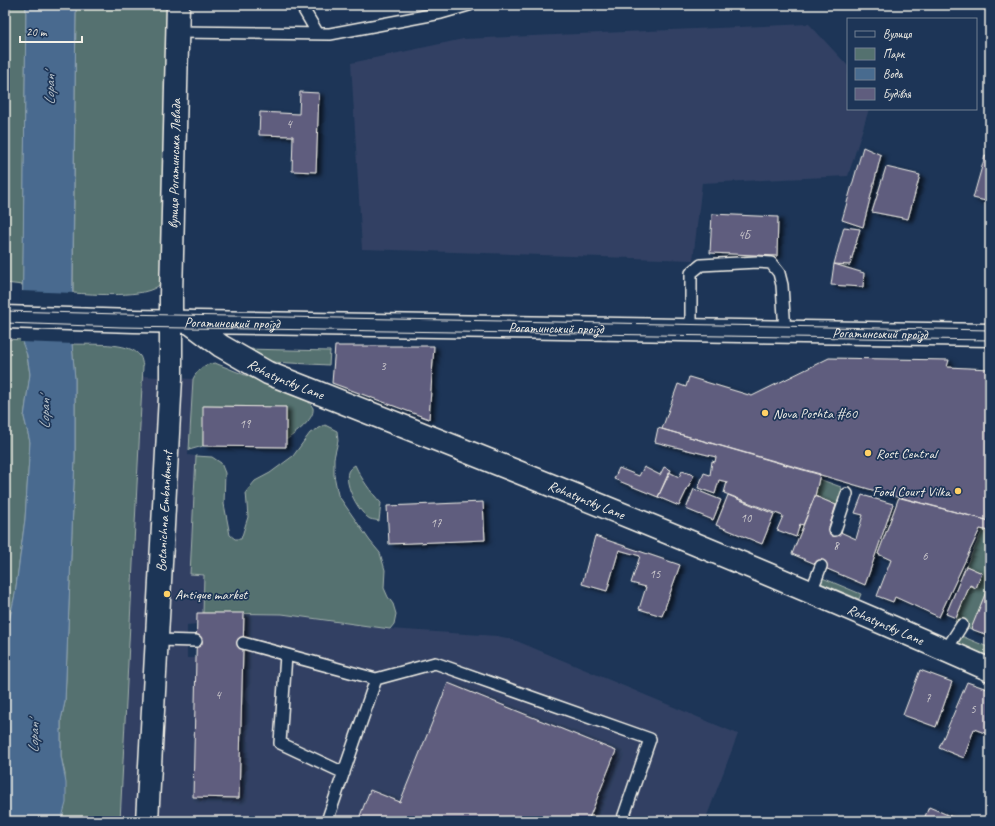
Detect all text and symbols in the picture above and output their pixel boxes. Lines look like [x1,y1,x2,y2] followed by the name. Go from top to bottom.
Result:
[20,18,82,44] scale bar
[847,18,977,110] legend
[26,24,48,40] text: 20 m
[883,26,912,42] text: Вулиця
[883,46,906,62] text: Парк
[883,66,904,82] text: Вода
[40,68,60,105] water label: Lopan'
[883,86,912,102] text: Будівля
[164,98,184,229] street label: вулиця Рогатинська Левада
[286,116,293,132] house number: 4
[738,227,752,243] house number: 4Б
[184,313,281,332] street label: Рогатинський проїзд
[508,319,605,337] street label: Рогатинський проїзд
[832,324,929,342] street label: Рогатинський проїзд
[245,355,328,403] street label: Rohatynsky Lane
[380,358,387,374] house number: 3
[35,392,55,429] water label: Lopan'
[773,405,859,422] place label: Nova Poshta #60
[760,408,770,418] marker: Nova Poshta #60
[240,416,252,432] house number: 19
[876,445,939,462] place label: Rost Central
[152,448,176,572] street label: Botanichna Embankment
[863,448,873,458] marker: Rost Central
[546,476,629,523] street label: Rohatynsky Lane
[873,483,951,500] place label: Food Court Vilka
[953,486,963,496] marker: Food Court Vilka
[741,510,753,526] house number: 10
[431,515,442,531] house number: 17
[833,538,840,554] house number: 8
[922,548,928,564] house number: 6
[650,566,661,582] house number: 15
[175,586,248,603] place label: Antique market
[162,589,172,599] marker: Antique market
[845,600,928,649] street label: Rohatynsky Lane
[215,687,222,703] house number: 4
[925,690,931,706] house number: 7
[970,701,976,717] house number: 5
[24,716,44,753] water label: Lopan'

